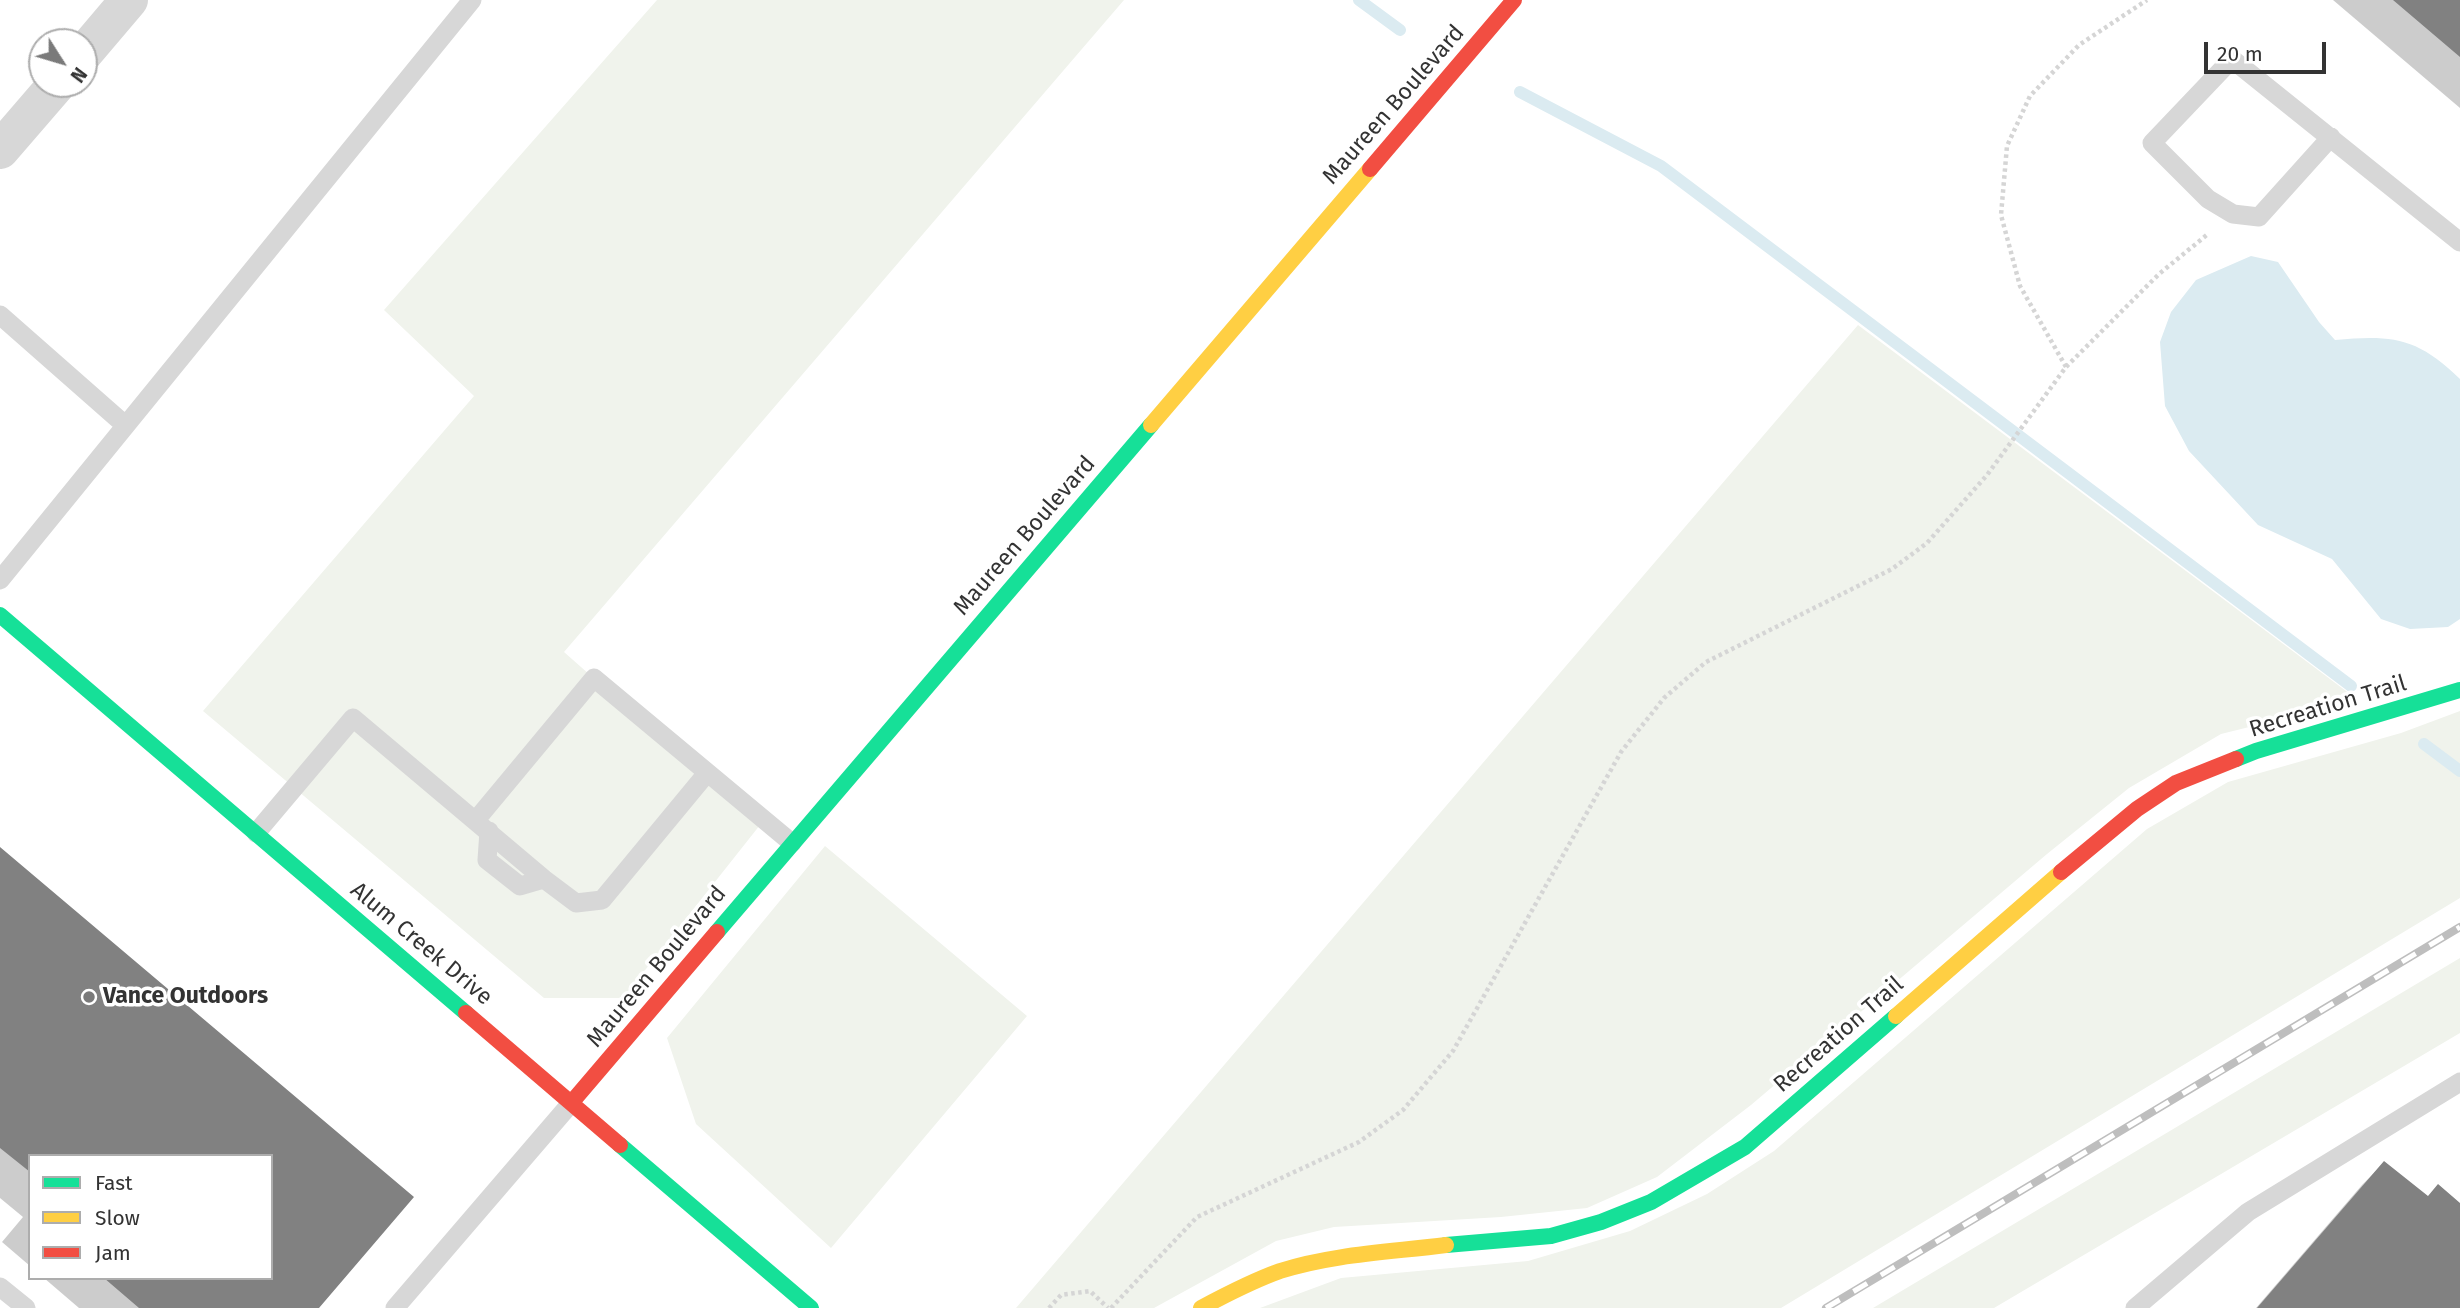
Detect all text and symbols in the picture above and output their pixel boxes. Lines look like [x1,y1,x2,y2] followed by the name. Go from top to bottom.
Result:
[1317,20,1471,190] street label: Maureen Boulevard
[28,28,98,98] north arrow
[2208,28,2330,72] scale bar
[2217,41,2263,67] text: 20 m
[66,63,92,87] text: N
[948,451,1102,621] street label: Maureen Boulevard
[2246,670,2410,744] street label: Recreation Trail
[344,877,498,1011] street label: Alum Creek Drive
[582,881,732,1053] street label: Maureen Boulevard
[1768,971,1910,1099] street label: Recreation Trail
[103,983,268,1011] place label: Vance Outdoors
[81,989,97,1005] marker: Vance Outdoors
[28,1154,273,1280] legend
[95,1170,133,1196] text: Fast
[95,1205,140,1231] text: Slow
[95,1240,131,1266] text: Jam

